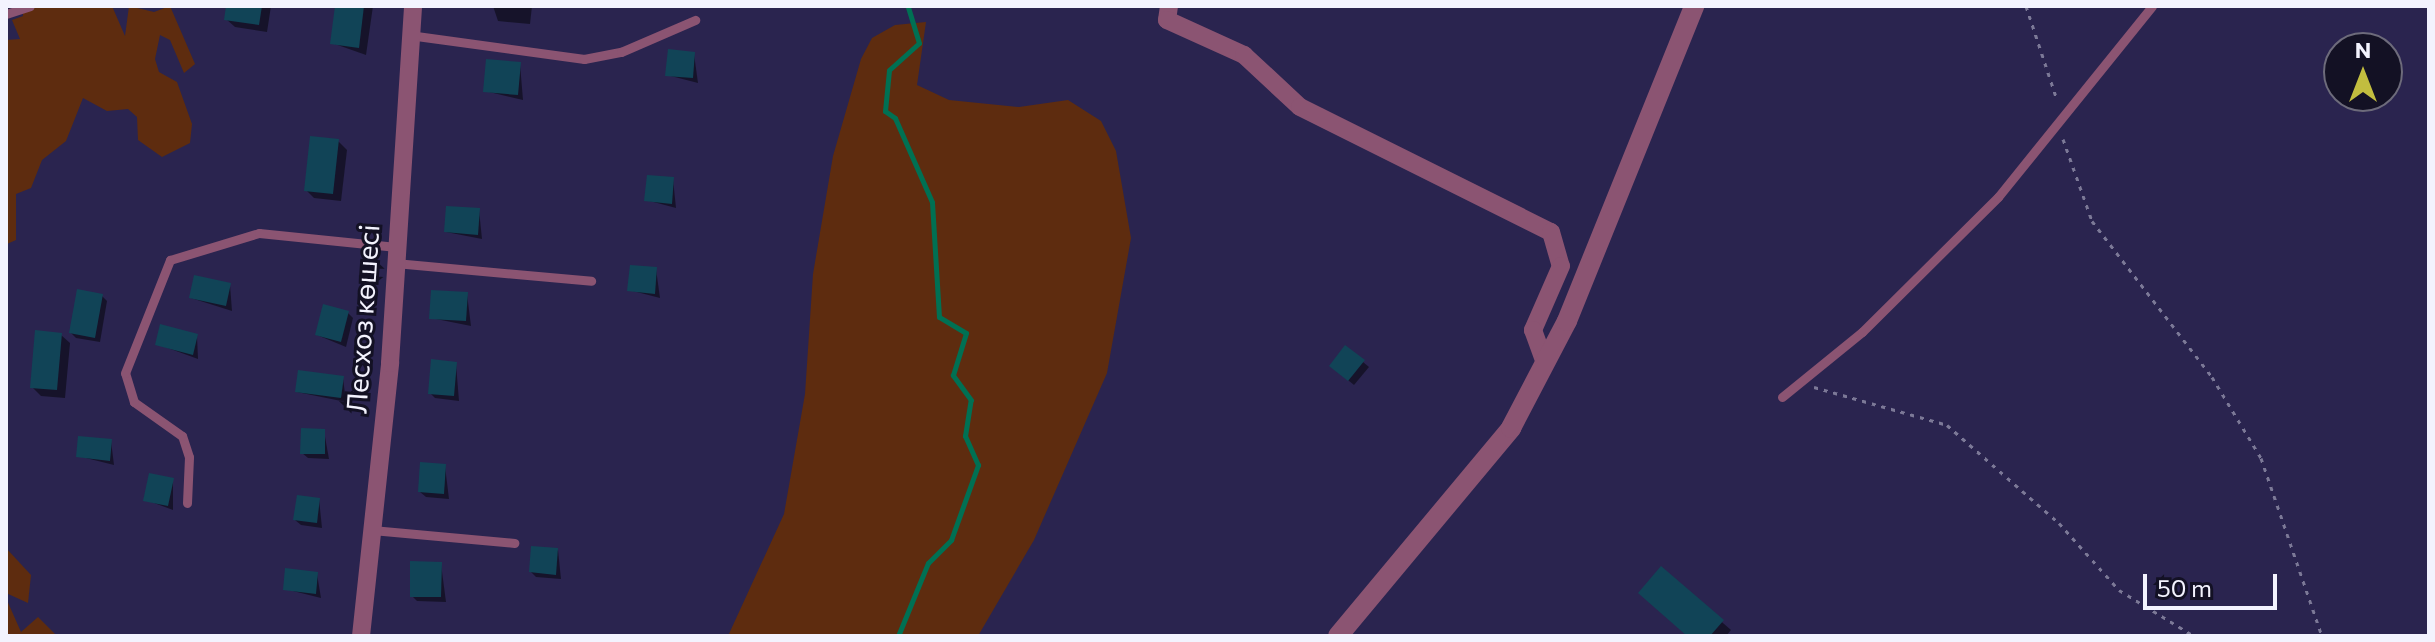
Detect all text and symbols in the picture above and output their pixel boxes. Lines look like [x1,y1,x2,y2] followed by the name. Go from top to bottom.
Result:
[2323,32,2403,112] north arrow
[2355,36,2371,63] text: N
[339,223,385,415] street label: Лесхоз көшесі
[2147,558,2281,608] scale bar
[2157,573,2212,602] text: 50 m

